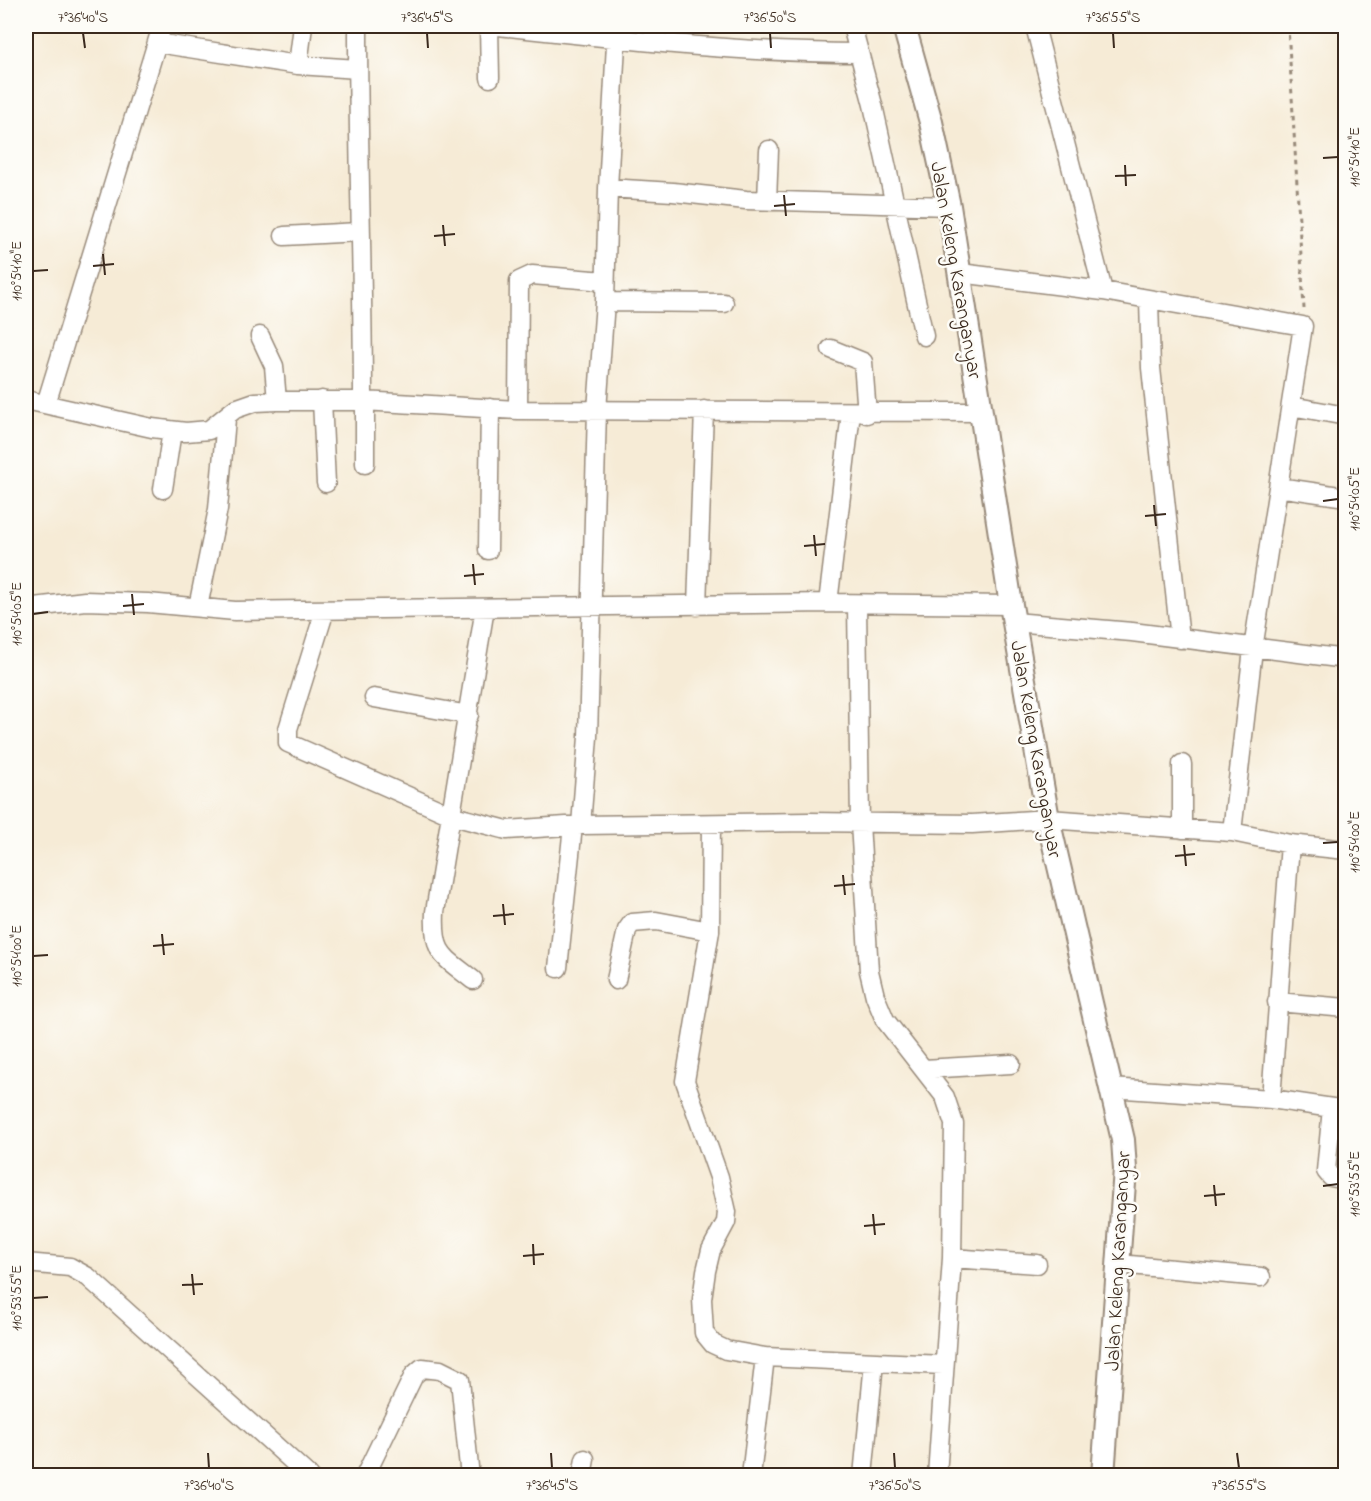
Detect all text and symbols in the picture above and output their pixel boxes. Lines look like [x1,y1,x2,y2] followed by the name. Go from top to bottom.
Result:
[58,7,109,29] text: 7°36'40"S
[401,7,454,29] text: 7°36'45"S
[744,7,797,29] text: 7°36'50"S
[1086,7,1141,29] text: 7°36'55"S
[1344,127,1366,187] text: 110°54'10"E
[919,159,989,382] street label: Jalan Keleng Karanganyar
[6,241,28,301] text: 110°54'10"E
[1344,467,1366,531] text: 110°54'05"E
[6,582,28,646] text: 110°54'05"E
[999,638,1069,861] street label: Jalan Keleng Karanganyar
[1344,811,1366,873] text: 110°54'00"E
[6,925,28,987] text: 110°54'00"E
[1098,1150,1142,1372] street label: Jalan Keleng Karanganyar
[1344,1151,1366,1217] text: 110°53'55"E
[6,1265,28,1331] text: 110°53'55"E
[184,1475,235,1497] text: 7°36'40"S
[526,1475,579,1497] text: 7°36'45"S
[869,1475,922,1497] text: 7°36'50"S
[1212,1475,1267,1497] text: 7°36'55"S

